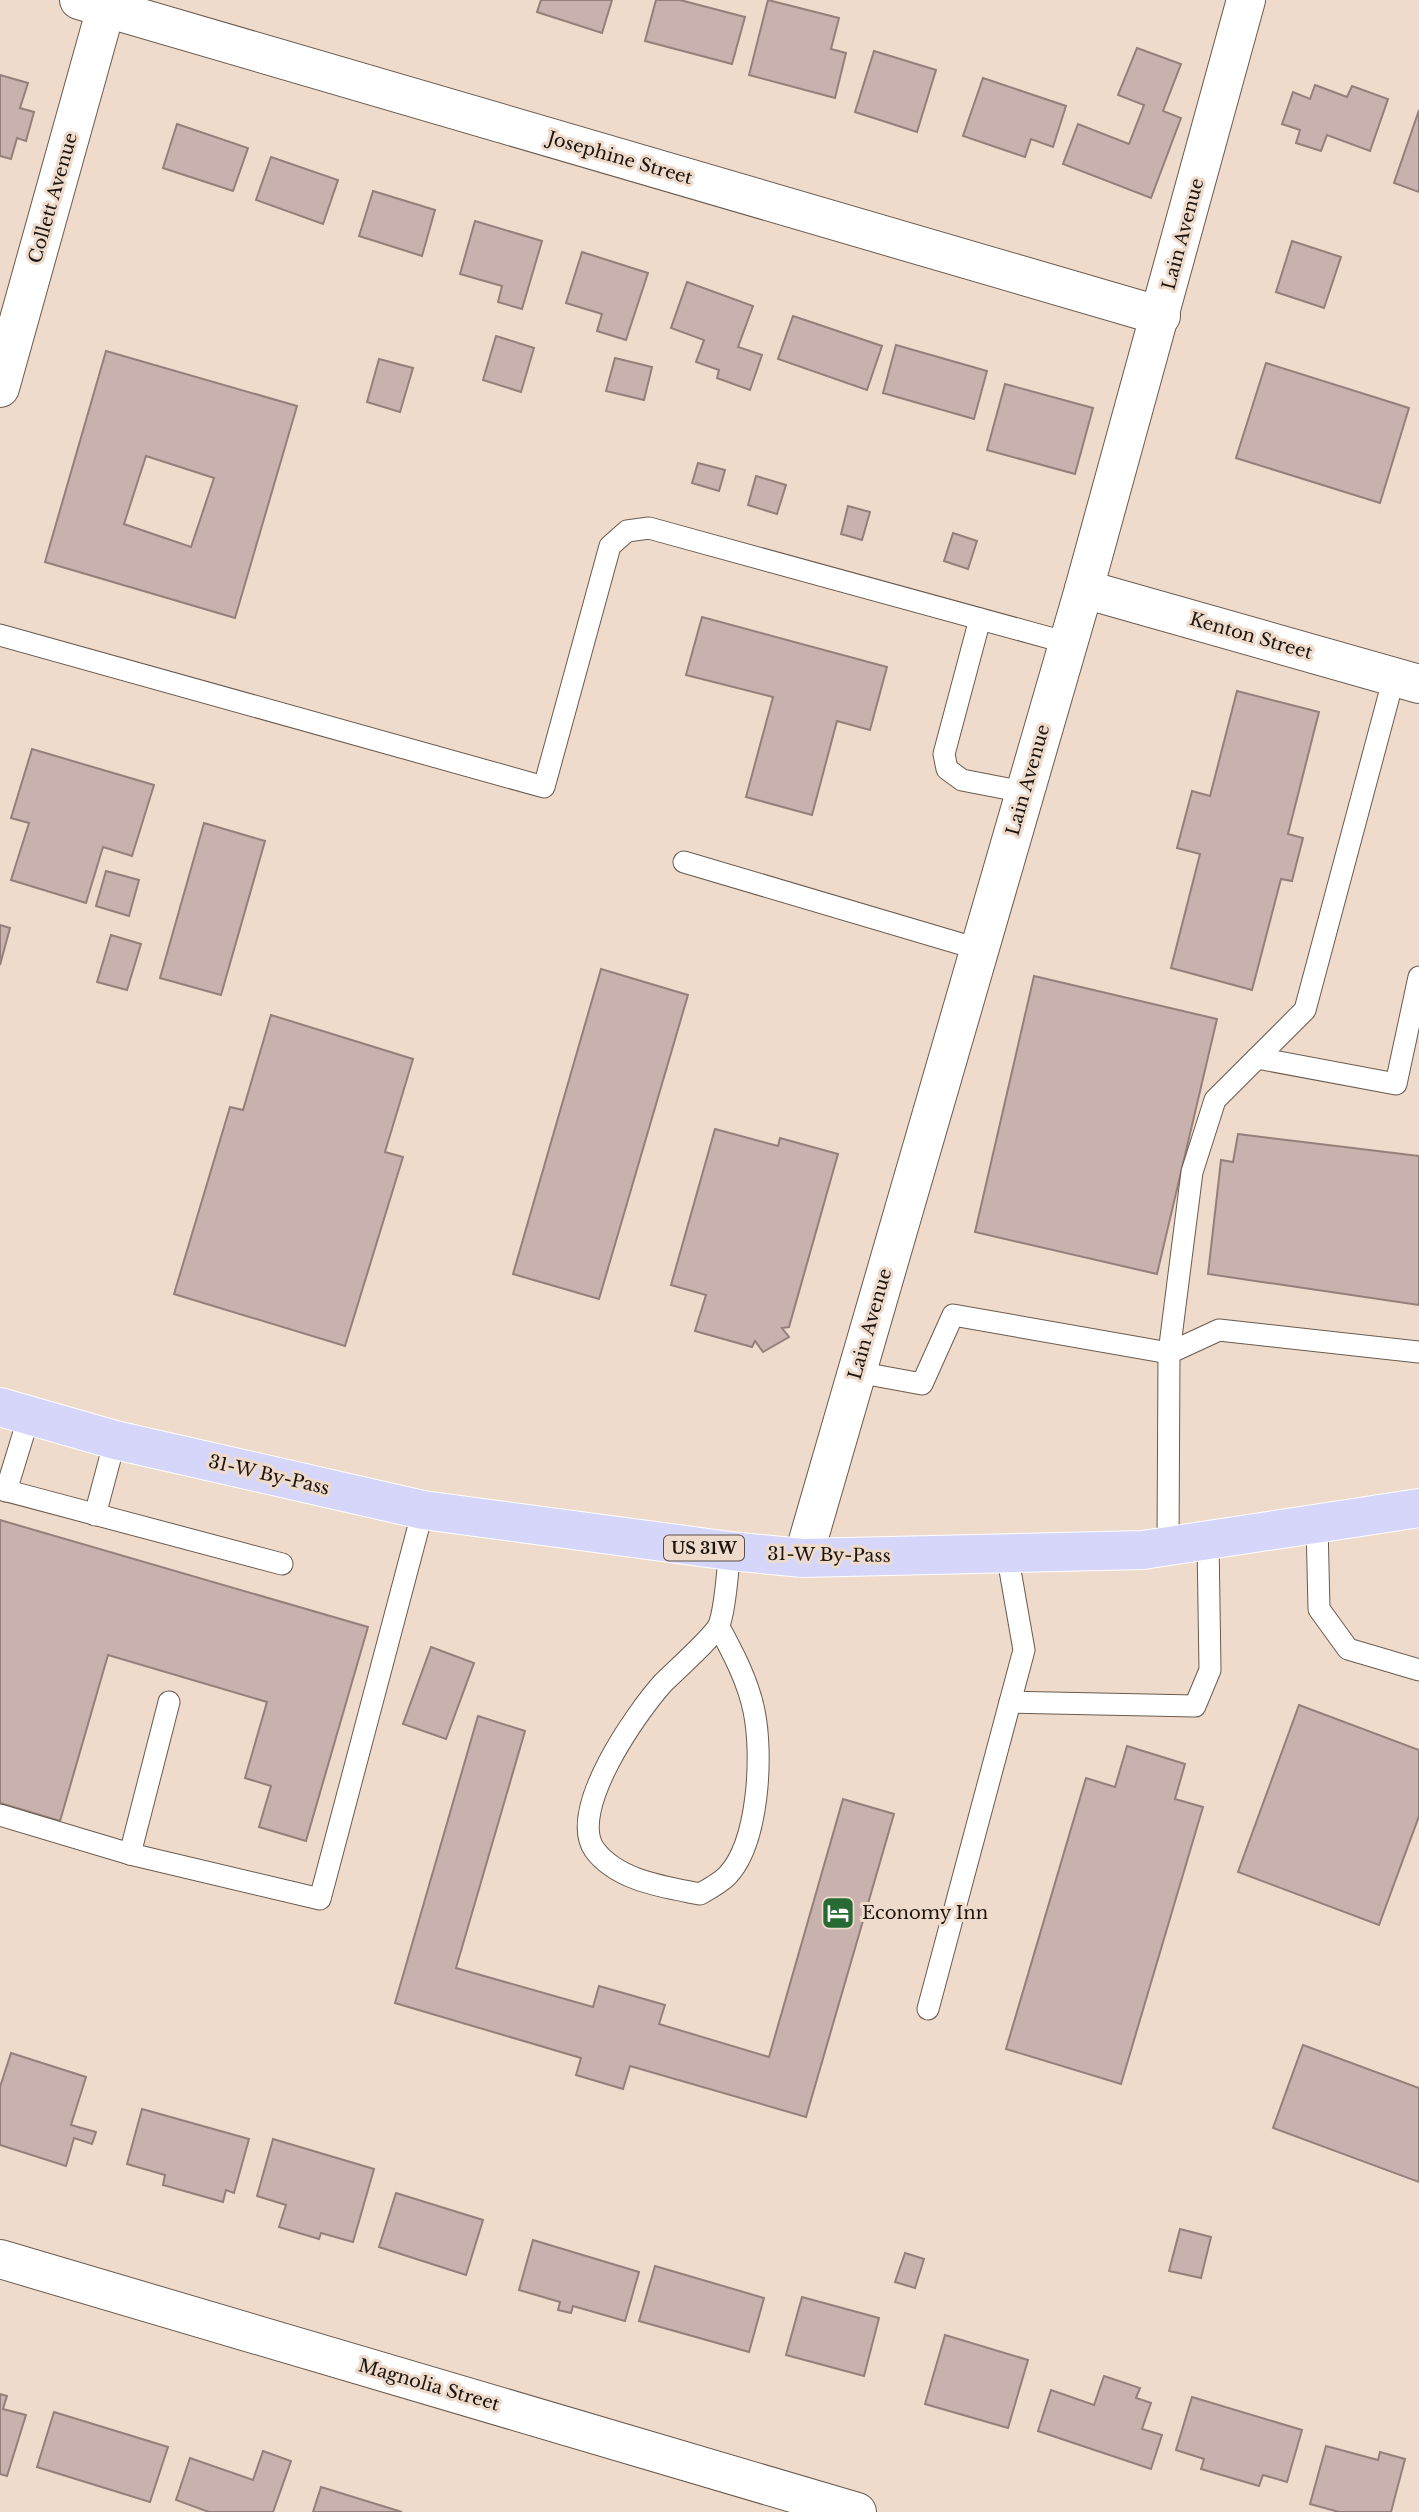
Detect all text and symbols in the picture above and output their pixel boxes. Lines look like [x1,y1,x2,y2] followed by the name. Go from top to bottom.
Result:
[543,126,695,189] street label: Josephine Street
[24,130,82,266] street label: Collett Avenue
[1158,176,1208,292] street label: Lain Avenue
[1187,608,1315,664] street label: Kenton Street
[1002,722,1054,838] street label: Lain Avenue
[844,1266,896,1382] street label: Lain Avenue
[206,1450,332,1500] street label: 31-W By-Pass
[664,1536,744,1560] road number: US 31W
[767,1543,891,1567] street label: 31-W By-Pass
[819,1894,857,1932] hotel icon: Economy Inn
[862,1902,988,1924] place label: Economy Inn
[356,2354,502,2416] street label: Magnolia Street

